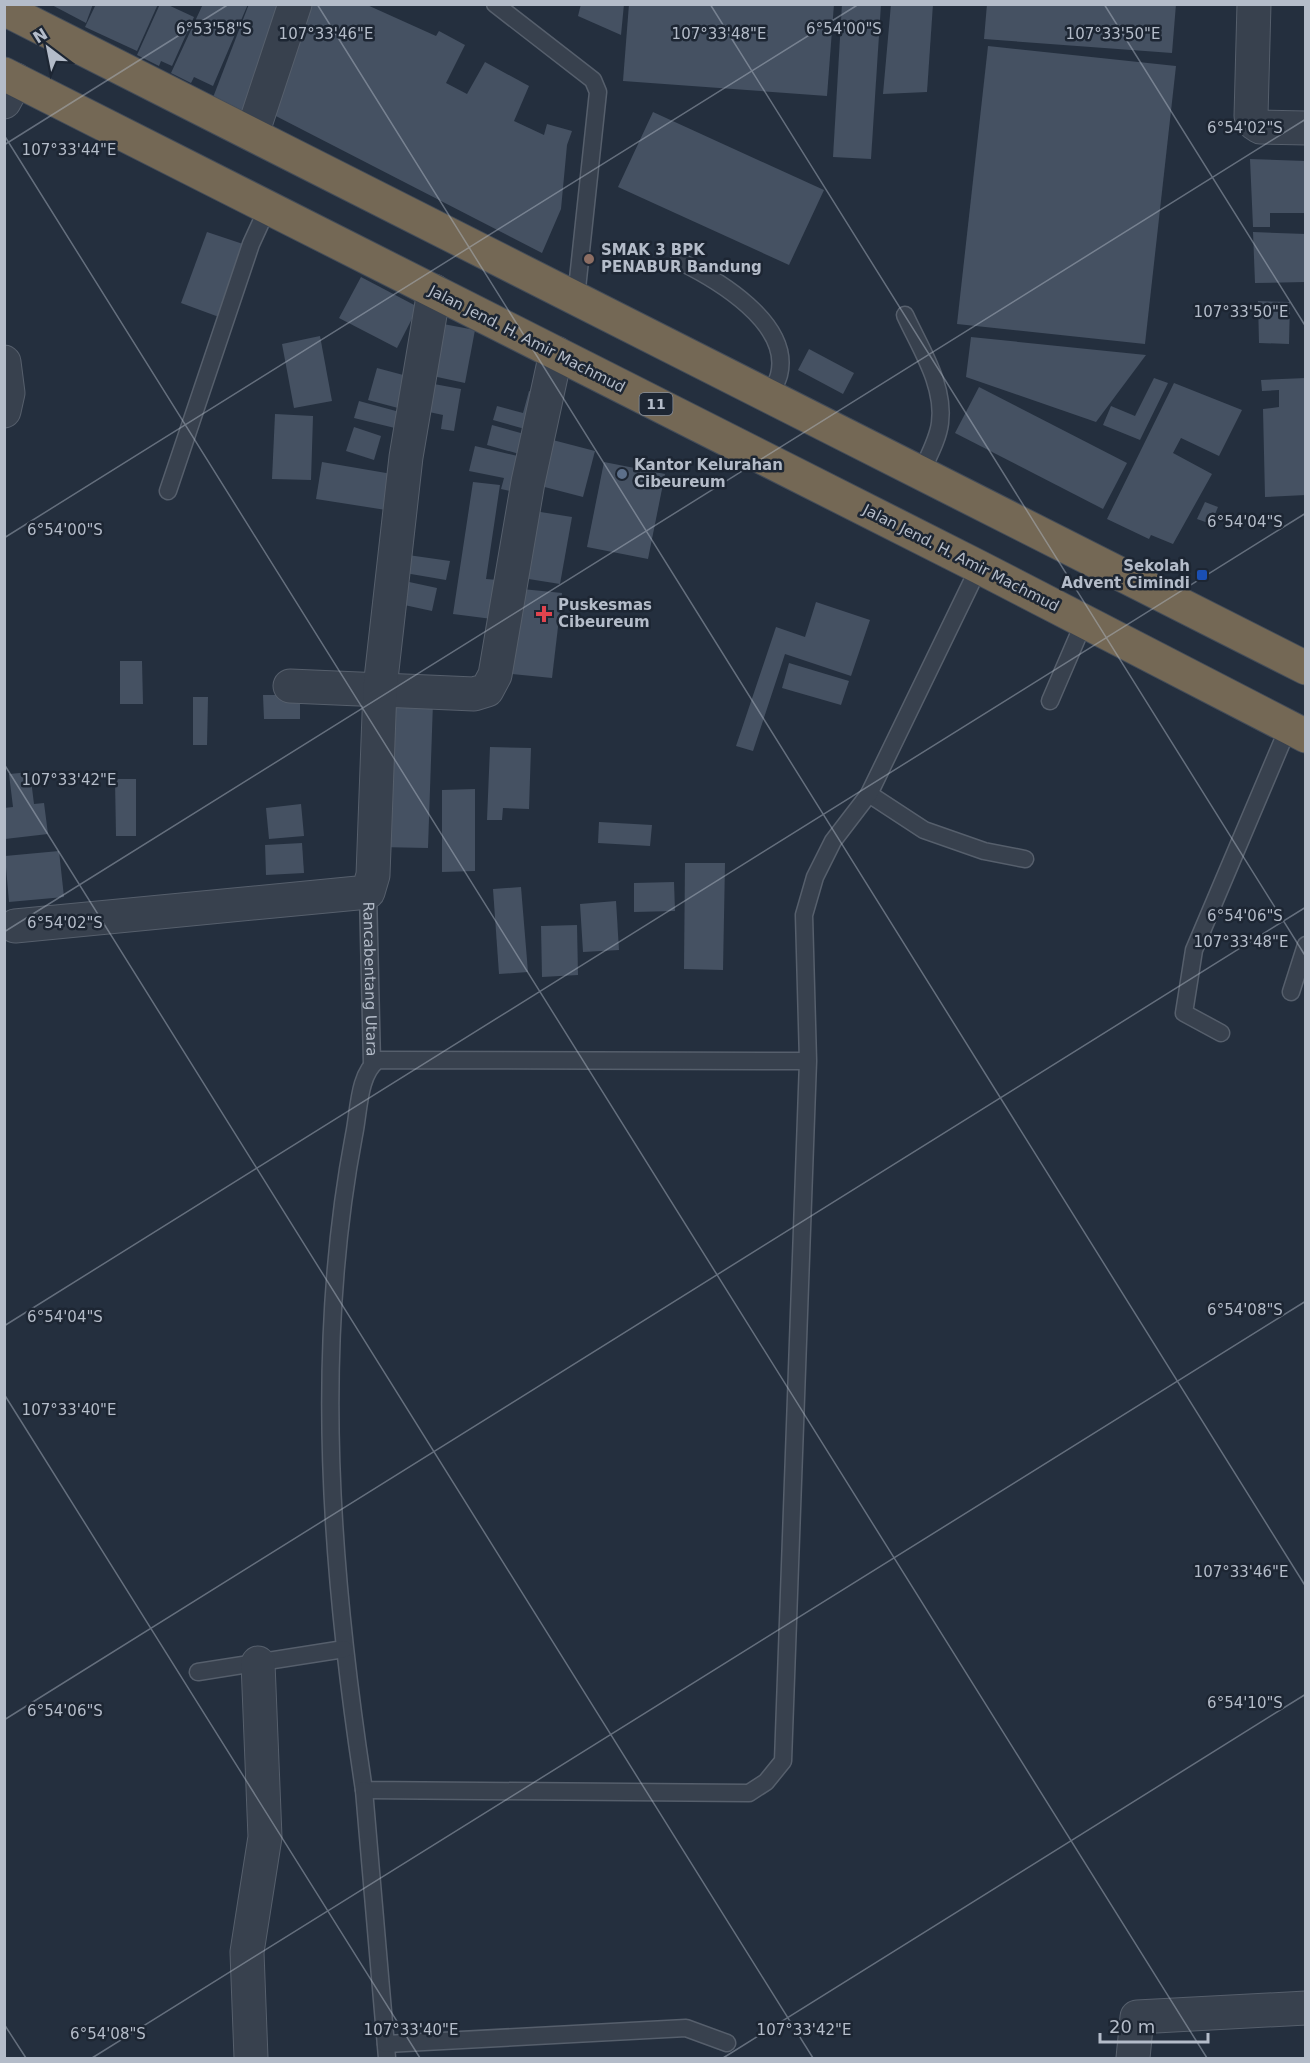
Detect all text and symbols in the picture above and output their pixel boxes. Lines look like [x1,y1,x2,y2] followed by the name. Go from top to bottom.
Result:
[18,18,78,78] north arrow
[176,20,252,38] text: 6°53'58"S
[806,20,882,38] text: 6°54'00"S
[30,24,51,47] text: N
[279,25,373,43] text: 107°33'46"E
[672,25,766,43] text: 107°33'48"E
[1066,25,1160,43] text: 107°33'50"E
[1207,119,1283,137] text: 6°54'02"S
[22,141,116,159] text: 107°33'44"E
[601,241,762,276] place label: SMAK 3 BPK PENABUR Bandung
[582,252,596,266] marker: SMAK 3 BPK PENABUR Bandung
[425,281,628,396] street label: Jalan Jend. H. Amir Machmud
[1194,303,1288,321] text: 107°33'50"E
[640,393,672,415] road number: 11
[634,456,783,491] place label: Kantor Kelurahan Cibeureum
[615,467,629,481] marker: Kantor Kelurahan Cibeureum
[859,500,1062,615] street label: Jalan Jend. H. Amir Machmud
[1207,513,1283,531] text: 6°54'04"S
[27,521,103,539] text: 6°54'00"S
[1061,557,1190,592] place label: Sekolah Advent Cimindi
[1195,568,1209,582] marker: Sekolah Advent Cimindi
[558,596,652,631] place label: Puskesmas Cibeureum
[535,605,553,623] marker: Puskesmas Cibeureum
[22,771,116,789] text: 107°33'42"E
[359,901,381,1057] street label: Rancabentang Utara
[1207,907,1283,925] text: 6°54'06"S
[27,914,103,932] text: 6°54'02"S
[1194,933,1288,951] text: 107°33'48"E
[1207,1301,1283,1319] text: 6°54'08"S
[27,1308,103,1326] text: 6°54'04"S
[22,1401,116,1419] text: 107°33'40"E
[1194,1563,1288,1581] text: 107°33'46"E
[1207,1694,1283,1712] text: 6°54'10"S
[27,1702,103,1720] text: 6°54'06"S
[1100,2006,1208,2044] scale bar
[1109,2016,1155,2037] text: 20 m
[364,2021,458,2039] text: 107°33'40"E
[757,2021,851,2039] text: 107°33'42"E
[70,2025,146,2043] text: 6°54'08"S

